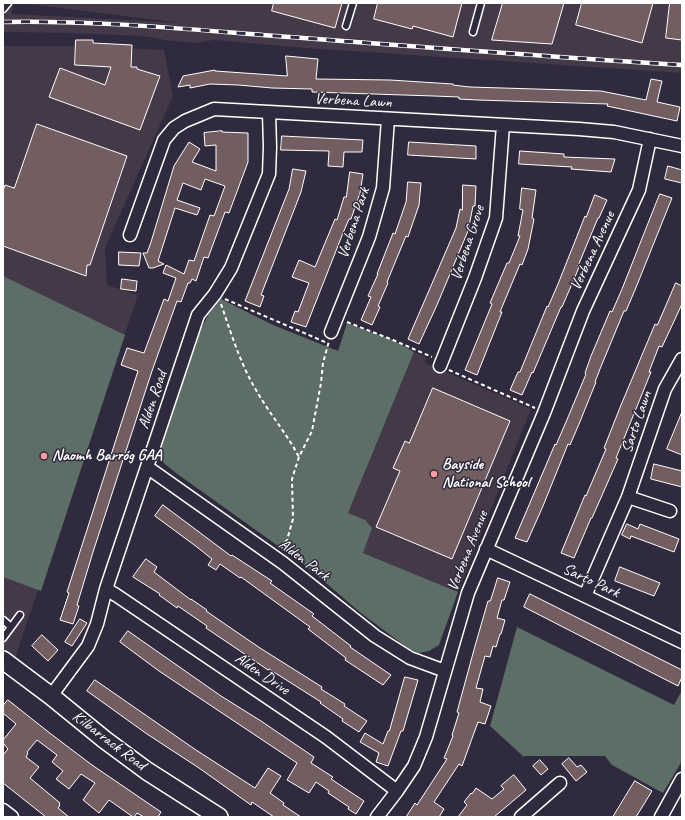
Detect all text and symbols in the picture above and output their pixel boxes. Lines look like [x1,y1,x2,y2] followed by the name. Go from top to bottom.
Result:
[314,89,392,113] street label: Verbena Lawn
[334,185,374,261] street label: Verbena Park
[447,203,489,283] street label: Verbena Grove
[566,208,620,294] street label: Verbena Avenue
[134,368,172,432] street label: Alden Road
[617,388,657,456] street label: Sarto Lawn
[52,446,162,466] place label: Naomh Barróg GAA
[39,451,49,461] marker: Naomh Barróg GAA
[442,455,530,493] place label: Bayside National School
[429,469,439,479] marker: Bayside National School
[443,508,493,594] street label: Verbena Avenue
[275,535,333,585] street label: Alden Park
[559,560,623,602] street label: Sarto Park
[231,649,293,699] street label: Alden Drive
[68,707,150,775] street label: Kilbarrack Road

